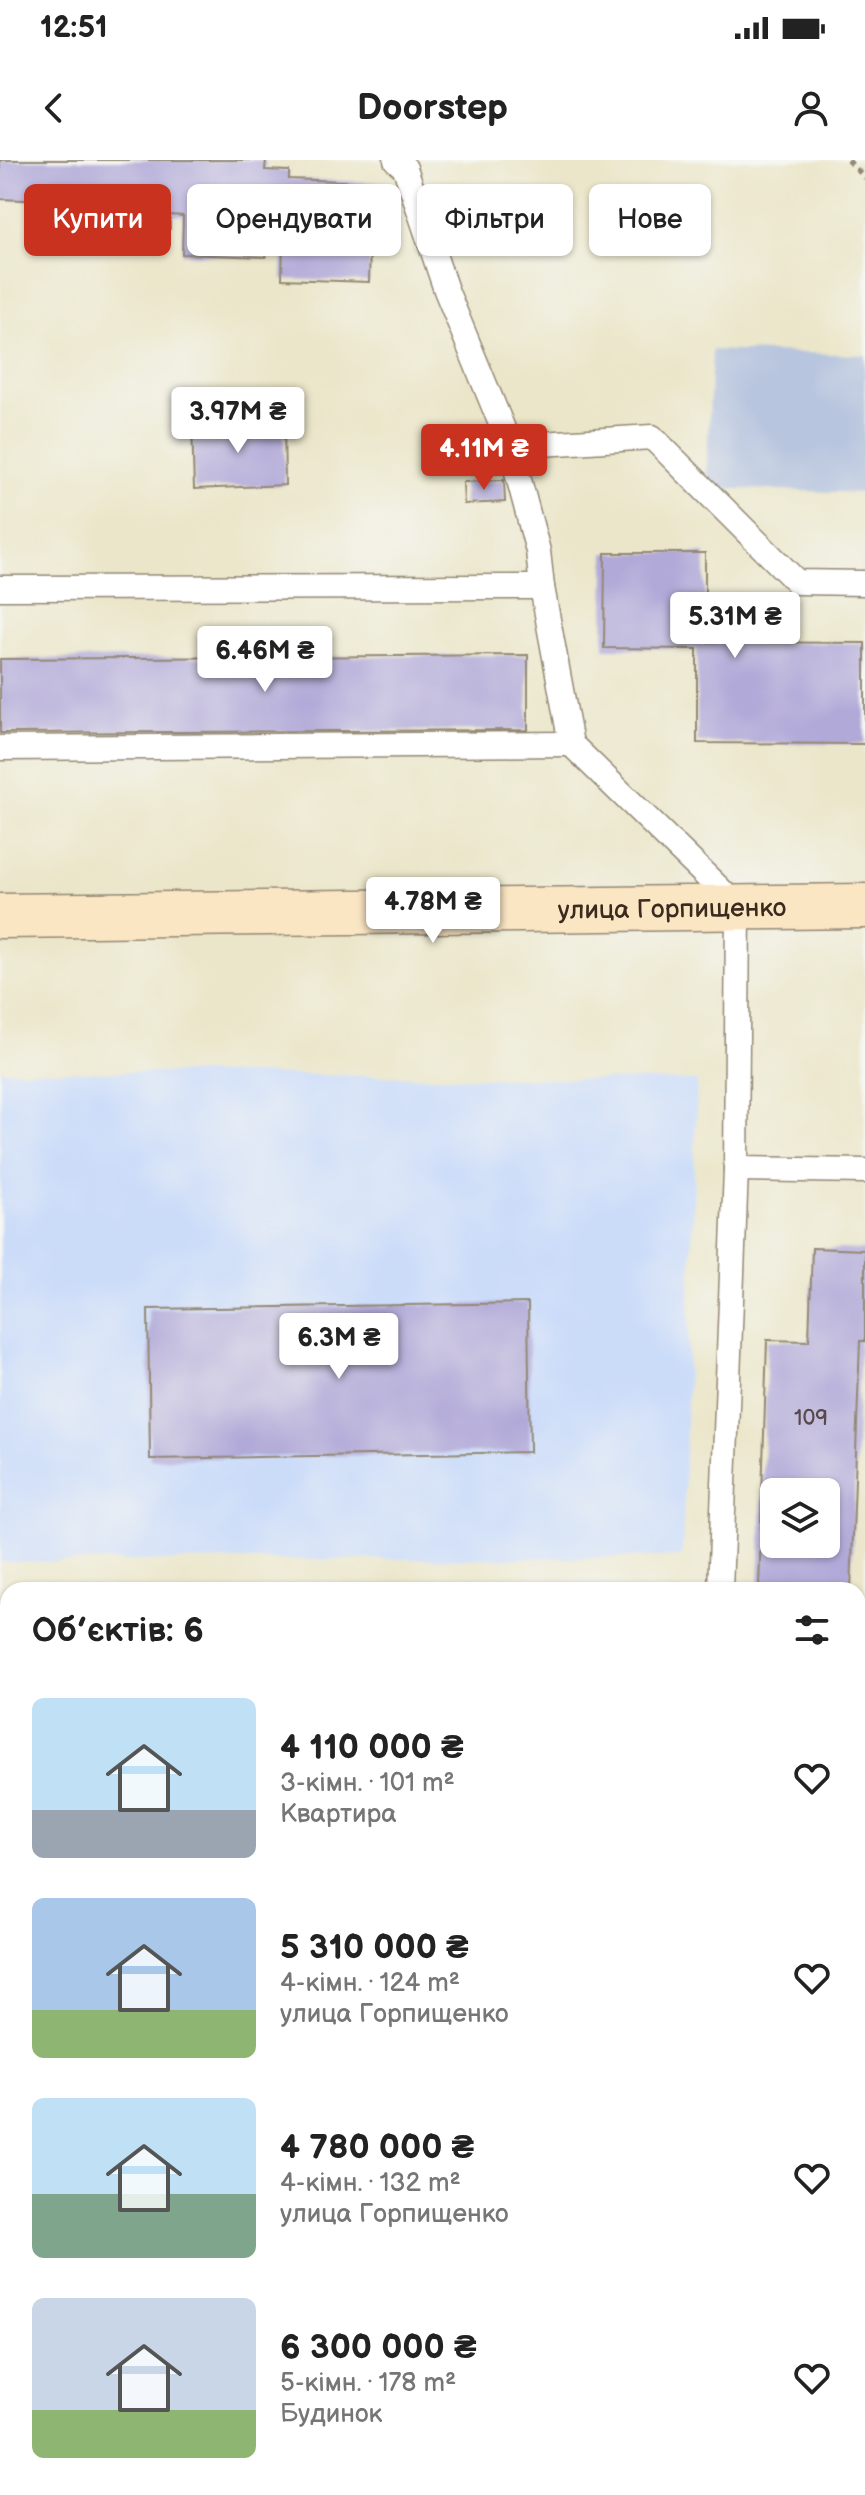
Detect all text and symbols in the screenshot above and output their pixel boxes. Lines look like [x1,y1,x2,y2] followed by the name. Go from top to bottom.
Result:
[40,10,108,46] text: 12:51
[32,86,76,130] icon: back
[789,86,833,130] icon: person
[357,87,508,130] text: Doorstep
[24,184,171,256] chip: Купити
[187,184,401,256] chip: Орендувати
[417,184,573,256] chip: Фільтри
[589,184,711,256] chip: Нове
[164,387,312,455] pin: 3.97M ₴
[189,397,287,428] text: 3.97M ₴
[410,424,558,492] pin: 4.11M ₴
[439,434,529,465] text: 4.11M ₴
[661,592,809,660] pin: 5.31M ₴
[688,602,782,633] text: 5.31M ₴
[191,626,339,694] pin: 6.46M ₴
[215,636,315,667] text: 6.46M ₴
[359,877,507,945] pin: 4.78M ₴
[384,887,482,918] text: 4.78M ₴
[557,893,787,927] street label: улица Горпищенко
[274,1313,404,1381] pin: 6.3M ₴
[297,1323,381,1354] text: 6.3M ₴
[794,1405,828,1432] house number: 109
[760,1478,840,1558] map controls
[760,1478,840,1558] button: layers
[790,1608,834,1652] icon: filters
[32,1610,204,1651] text: Об’єктів: 6
[280,1727,464,1768] text: 4 110 000 ₴
[96,1730,192,1826] icon: home
[790,1756,834,1800] icon: heart
[280,1768,455,1799] text: 3-кімн. · 101 m²
[280,1799,397,1830] text: Квартира
[280,1927,469,1968] text: 5 310 000 ₴
[96,1930,192,2026] icon: home
[790,1956,834,2000] icon: heart
[280,1968,460,1999] text: 4-кімн. · 124 m²
[280,1999,509,2030] text: улица Горпищенко
[280,2127,474,2168] text: 4 780 000 ₴
[96,2130,192,2226] icon: home
[790,2156,834,2200] icon: heart
[280,2168,461,2199] text: 4-кімн. · 132 m²
[280,2199,509,2230] text: улица Горпищенко
[280,2327,477,2368] text: 6 300 000 ₴
[96,2330,192,2426] icon: home
[790,2356,834,2400] icon: heart
[280,2368,456,2399] text: 5-кімн. · 178 m²
[280,2399,382,2430] text: Будинок

